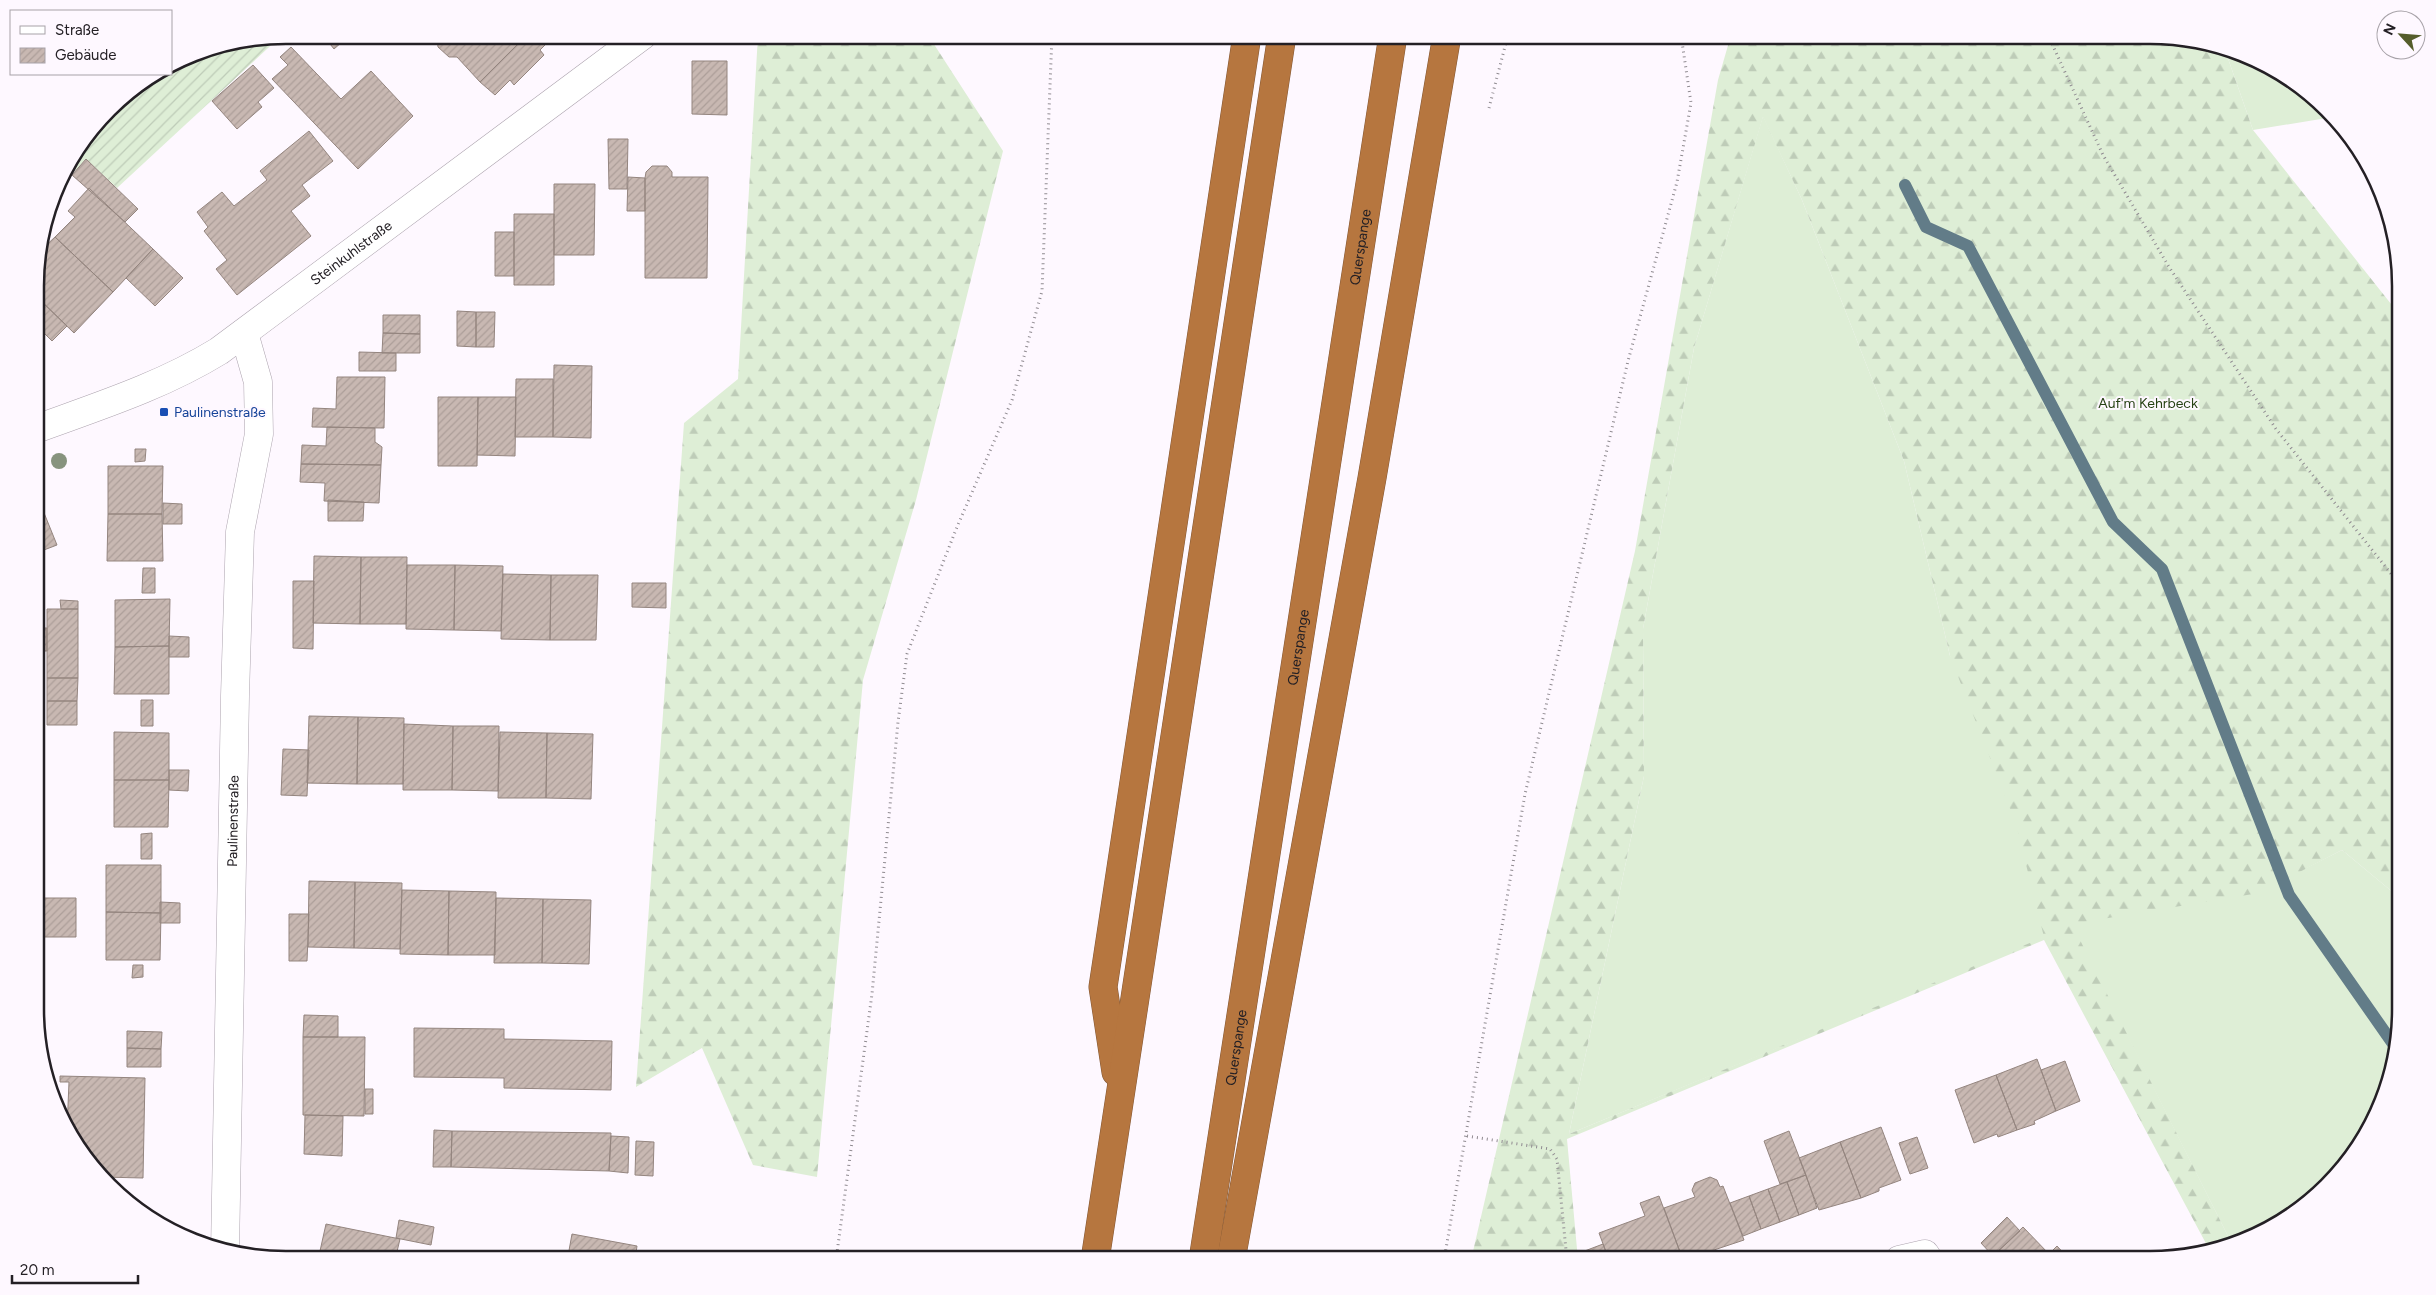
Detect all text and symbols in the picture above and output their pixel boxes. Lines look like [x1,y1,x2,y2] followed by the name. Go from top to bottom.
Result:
[10,10,172,75] legend
[2376,10,2426,60] north arrow
[55,21,99,39] text: Straße
[2380,21,2400,38] text: N
[55,46,116,64] text: Gebäude
[1346,208,1375,286] street label: Querspange
[307,217,396,289] street label: Steinkuhlstraße
[2098,395,2198,412] park label: Auf'm Kehrbeck
[174,404,266,421] place label: Paulinenstraße
[158,406,170,418] marker: Paulinenstraße
[1284,608,1313,687] street label: Querspange
[224,775,243,867] street label: Paulinenstraße
[1222,1008,1251,1087] street label: Querspange
[12,1252,139,1284] scale bar
[20,1261,54,1279] text: 20 m

